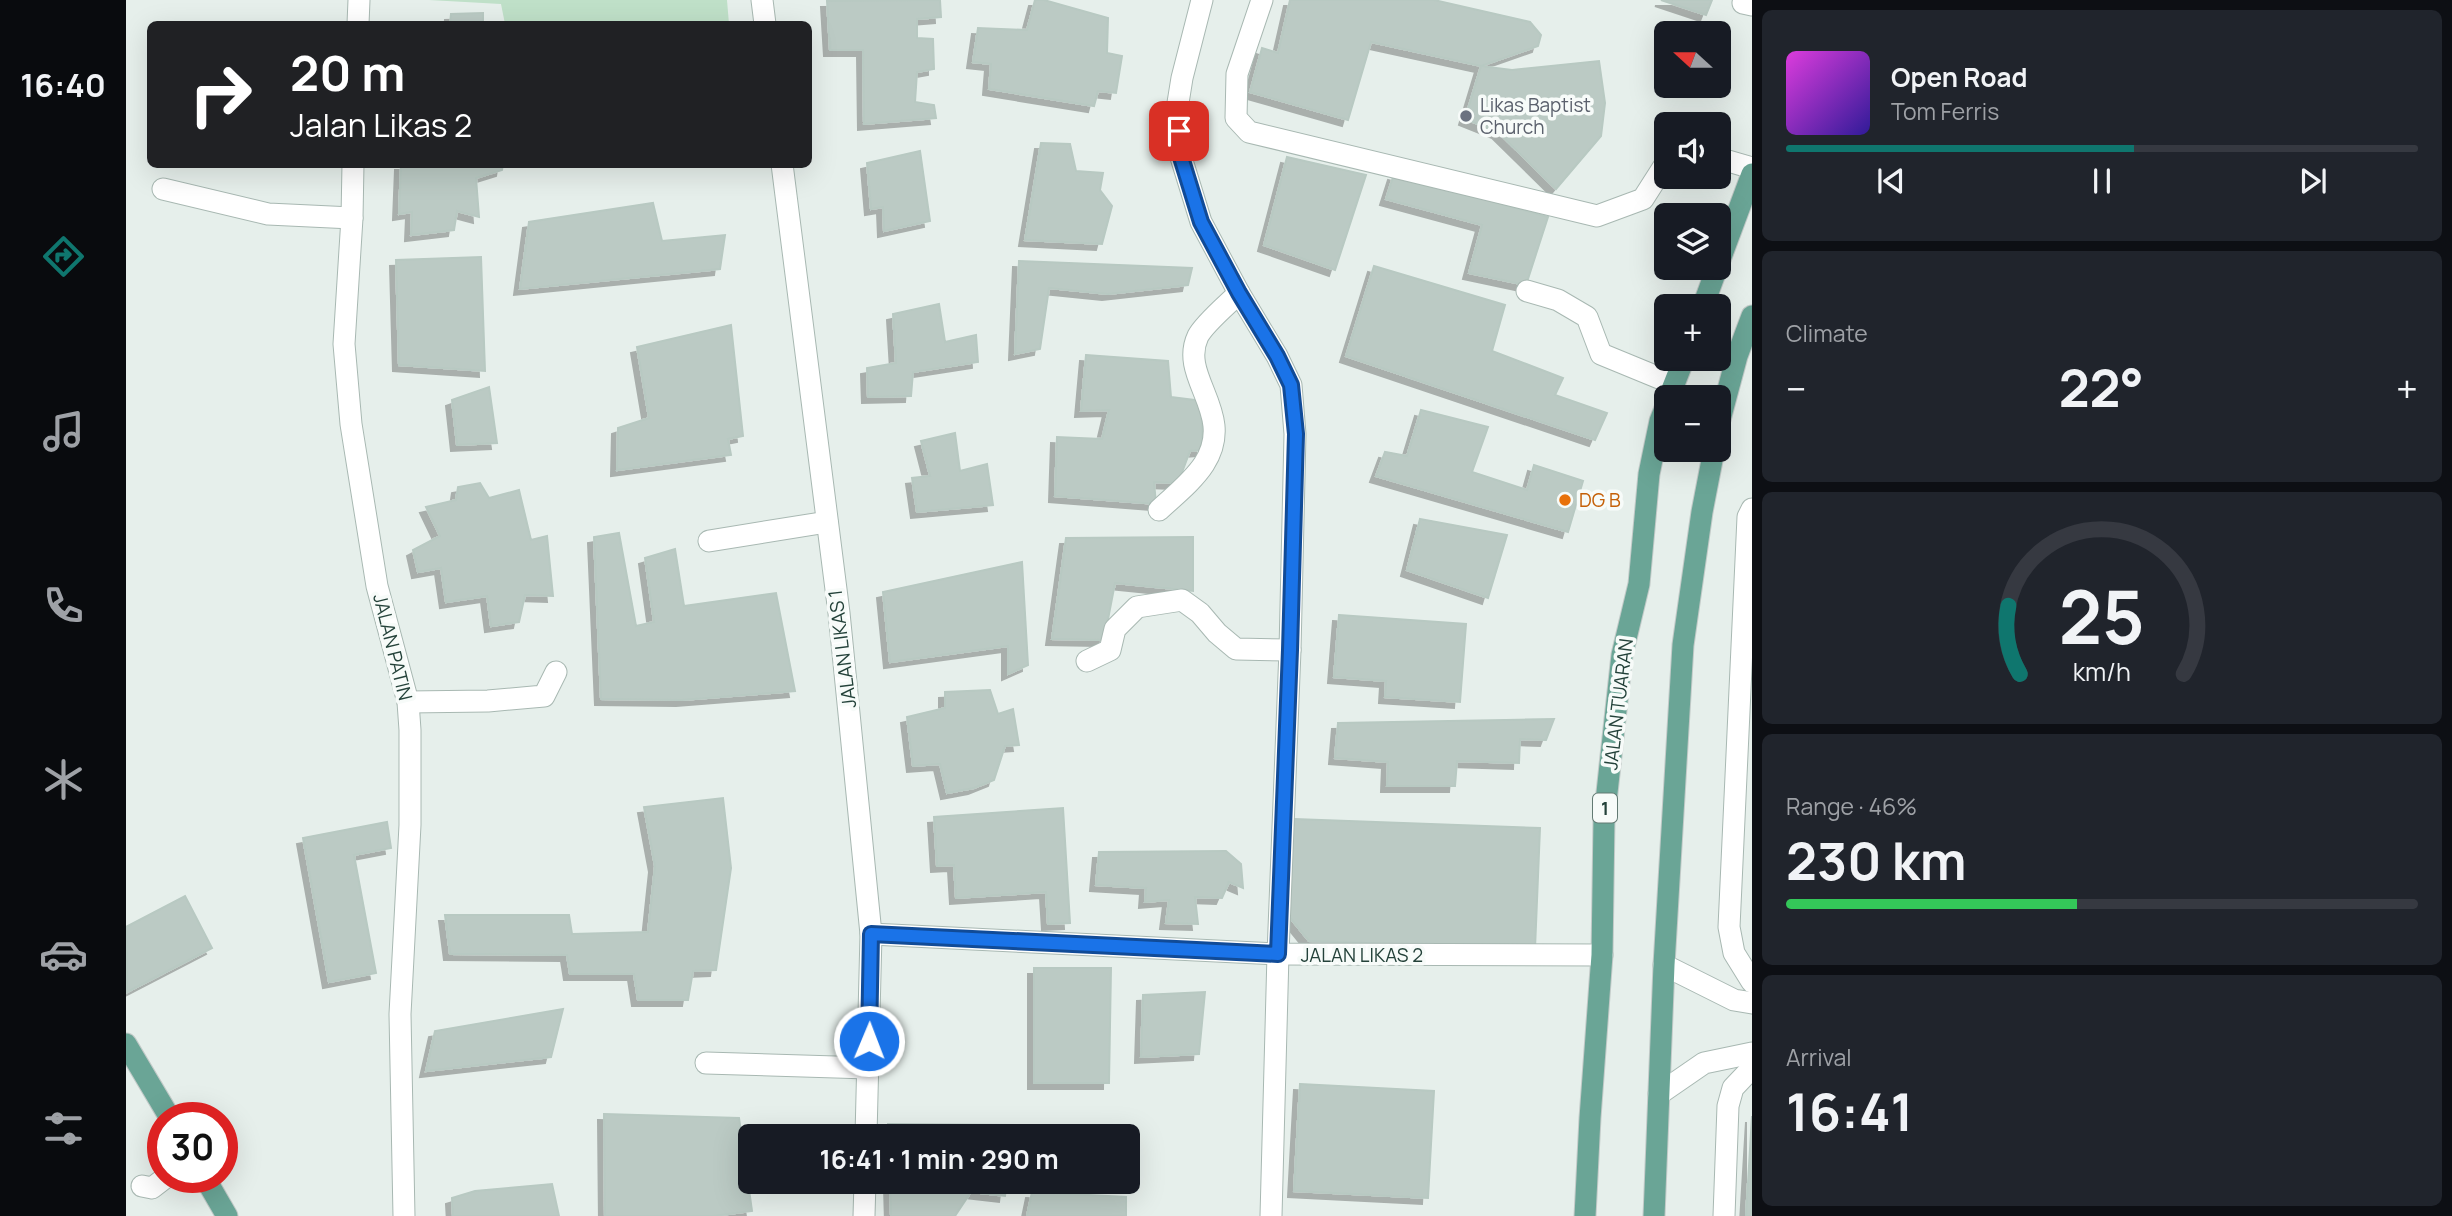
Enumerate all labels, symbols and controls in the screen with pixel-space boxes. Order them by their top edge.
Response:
north arrow [1654,21,1731,98]
map controls [1654,21,1731,462]
text: 20 m [290,39,405,106]
icon: right [175,49,266,140]
text: Open Road [1891,59,2027,95]
text: 16:40 [20,63,106,107]
place label: Likas Baptist Church [1480,92,1591,140]
text: Tom Ferris [1891,95,1999,127]
pin [1149,101,1209,161]
text: Jalan Likas 2 [290,103,472,147]
marker: Likas Baptist Church [1458,108,1474,124]
icon: arrive [1160,112,1198,150]
button: sound [1654,112,1731,189]
icon: previous [1872,162,1910,200]
icon: pause [2083,162,2121,200]
icon: next [2294,162,2332,200]
button: layers [1654,203,1731,280]
icon: directions [39,232,88,281]
button: + [1654,294,1731,371]
text: Climate [1786,317,1868,349]
text: 22° [2059,352,2144,423]
text: − [1786,362,1807,414]
text: + [2396,362,2418,414]
button: − [1654,385,1731,462]
icon: music [39,407,88,456]
place label: DG B [1579,487,1621,513]
marker: DG B [1557,492,1573,508]
text: 25 [2059,566,2145,666]
icon: phone [39,581,88,630]
street label: JALAN LIKAS 1 [822,588,862,710]
street label: JALAN PATIN [367,591,419,703]
street label: JALAN TUARAN [1597,637,1639,771]
text: km/h [2073,654,2131,689]
icon: climate [39,755,88,804]
text: Range · 46% [1786,790,1917,822]
road number: 1 [1593,794,1617,822]
text: 230 km [1786,825,1967,896]
icon: car [39,930,88,979]
street label: JALAN LIKAS 2 [1301,942,1423,968]
position arrow [832,1004,906,1078]
text: Arrival [1786,1041,1852,1073]
text: 16:41 [1786,1076,1913,1147]
speed limit sign: 30 [147,1102,238,1193]
icon: filters [39,1104,88,1153]
text: 16:41 · 1 min · 290 m [819,1141,1059,1177]

